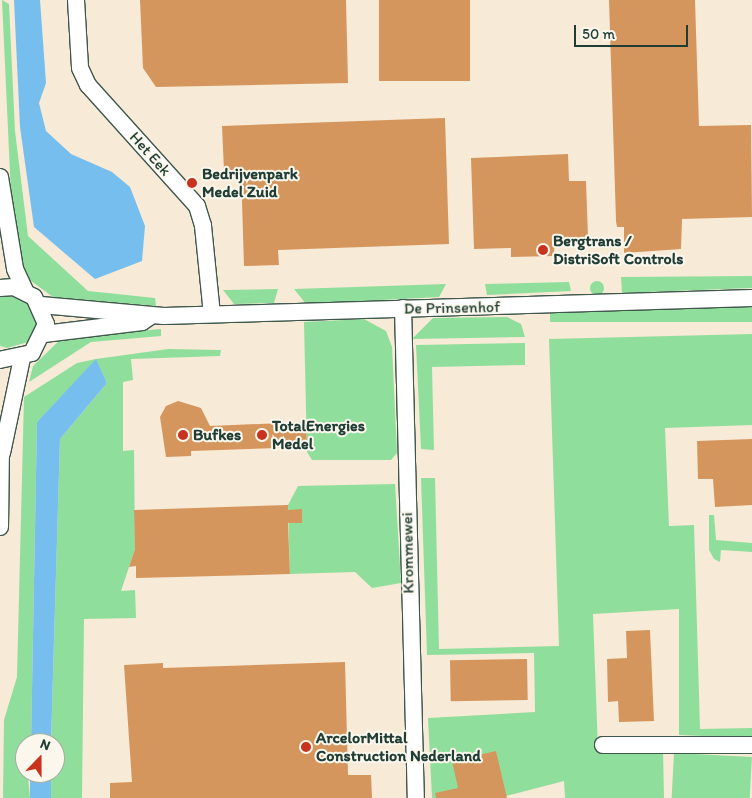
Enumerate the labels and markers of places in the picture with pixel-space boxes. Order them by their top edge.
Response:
place label: Bedrijvenpark Medel Zuid [202,164,298,202]
marker: Bedrijvenpark Medel Zuid [186,177,198,189]
place label: Bergtrans / DistriSoft Controls [553,231,683,269]
marker: Bergtrans / DistriSoft Controls [537,244,549,256]
place label: TotalEnergies Medel [272,416,365,454]
place label: Bufkes [193,425,241,445]
marker: Bufkes [177,429,189,441]
marker: TotalEnergies Medel [256,429,268,441]
place label: ArcelorMittal Construction Nederland [316,728,481,766]
marker: ArcelorMittal Construction Nederland [300,741,312,753]

